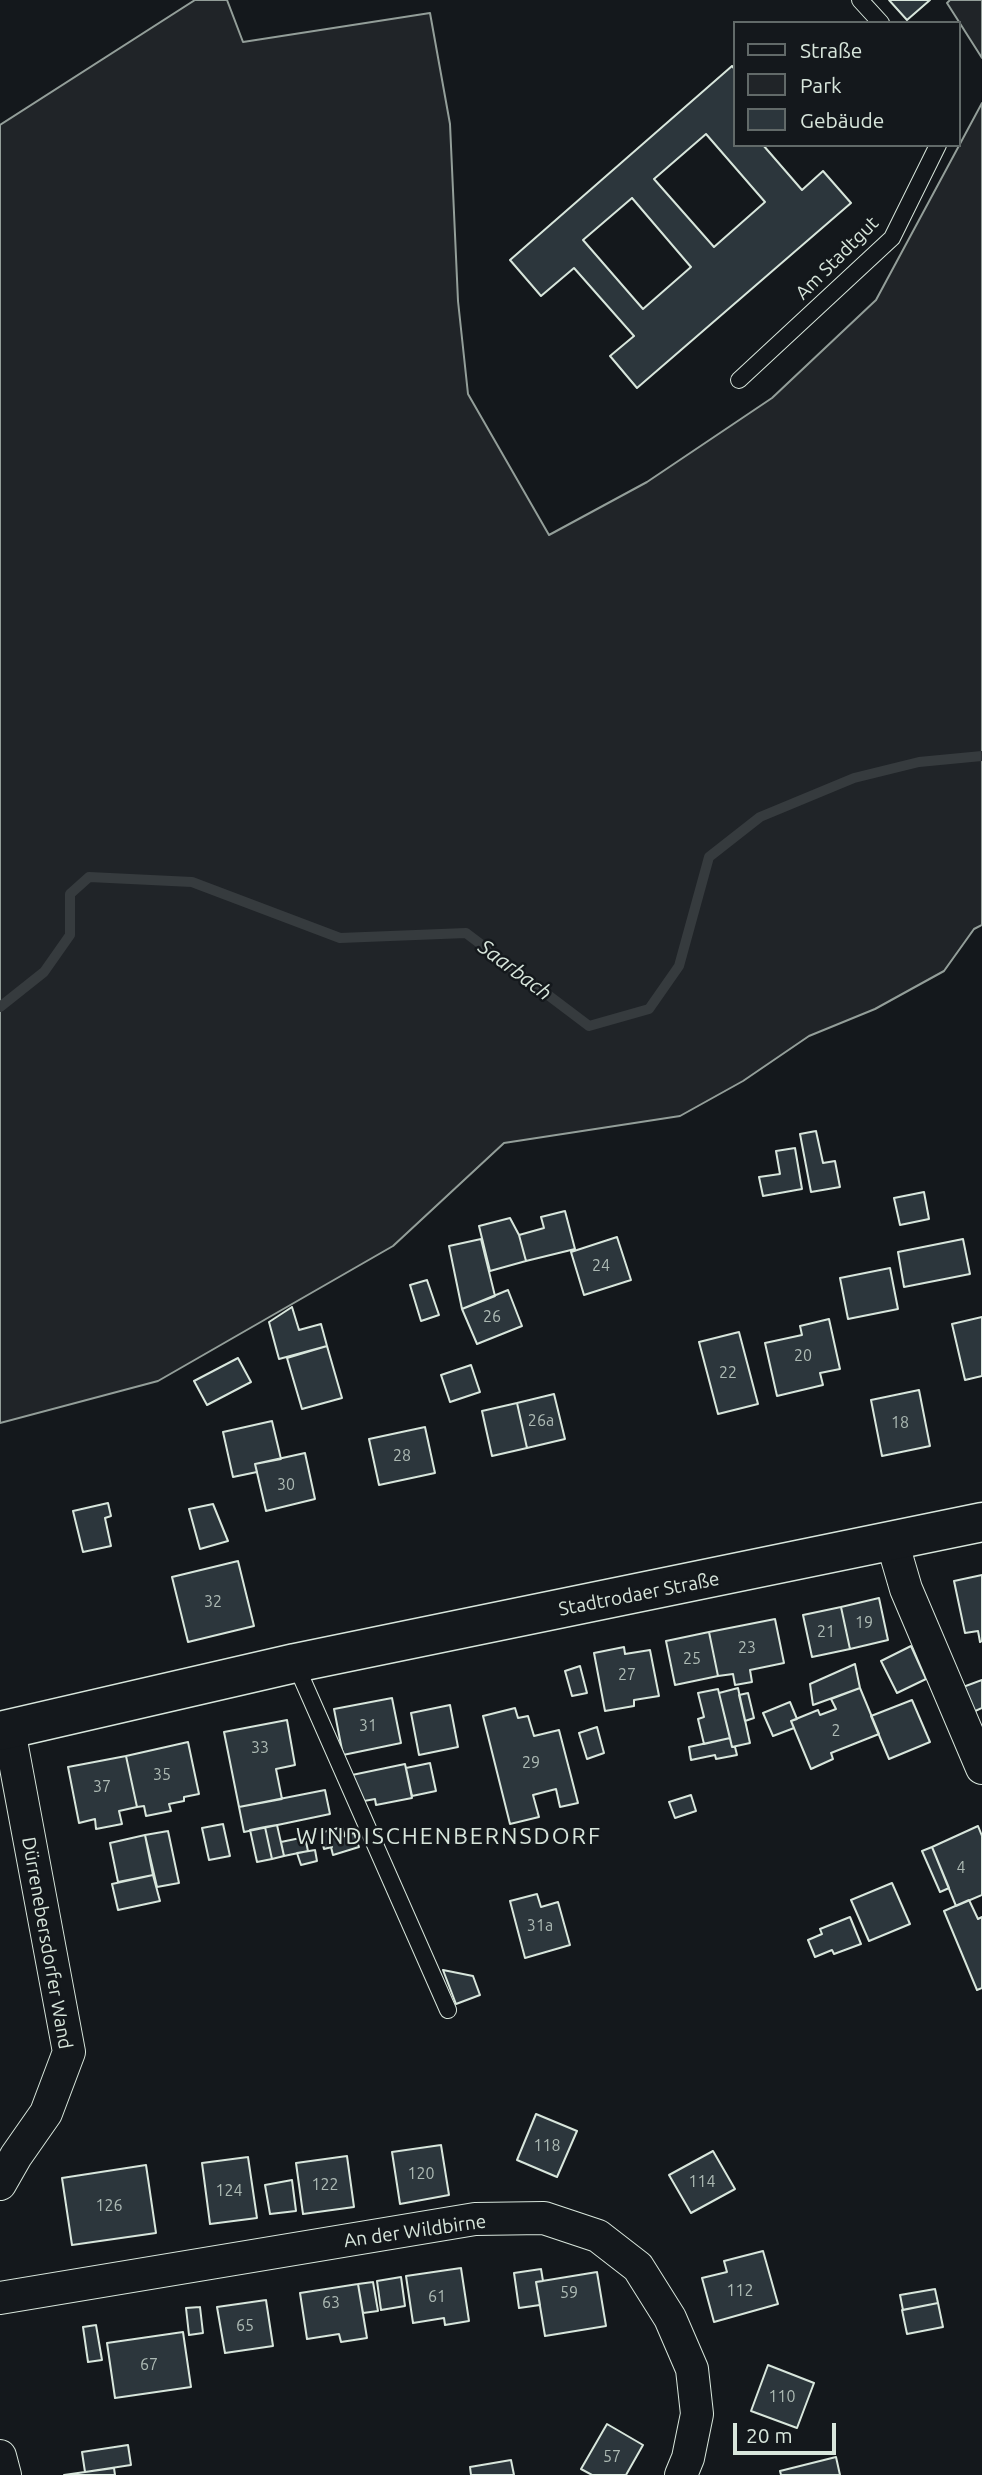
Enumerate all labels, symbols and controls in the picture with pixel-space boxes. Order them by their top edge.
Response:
legend [734,21,961,147]
text: Straße [800,38,862,62]
text: Park [800,73,842,97]
text: Gebäude [800,108,884,132]
street label: Am Stadtgut [791,212,883,304]
water label: Saarbach [473,934,557,1006]
house number: 24 [592,1256,610,1276]
house number: 26 [483,1307,501,1327]
house number: 20 [794,1346,812,1366]
house number: 22 [719,1363,737,1383]
house number: 26a [528,1411,554,1431]
house number: 18 [891,1413,909,1433]
house number: 28 [393,1446,411,1466]
house number: 30 [277,1475,295,1495]
street label: Stadtrodaer Straße [557,1567,721,1621]
house number: 32 [204,1592,222,1612]
house number: 19 [855,1613,873,1633]
house number: 21 [817,1622,835,1642]
house number: 23 [738,1638,756,1658]
house number: 25 [683,1649,701,1669]
house number: 27 [618,1665,636,1685]
house number: 31 [359,1716,377,1736]
house number: 2 [831,1721,841,1741]
house number: 33 [251,1738,269,1758]
house number: 29 [522,1753,540,1773]
house number: 35 [153,1765,171,1785]
house number: 37 [93,1777,111,1797]
district label: WINDISCHENBERNSDORF [298,1822,600,1850]
street label: Dürrenebersdorfer Wand [17,1835,77,2051]
house number: 4 [956,1858,966,1878]
house number: 31a [527,1916,553,1936]
house number: 118 [533,2136,561,2156]
house number: 120 [407,2164,435,2184]
house number: 114 [688,2172,716,2192]
house number: 122 [311,2175,339,2195]
house number: 124 [215,2181,243,2201]
house number: 126 [95,2196,123,2216]
street label: An der Wildbirne [342,2210,488,2252]
house number: 112 [726,2281,754,2301]
house number: 59 [560,2283,578,2303]
house number: 61 [428,2287,446,2307]
house number: 63 [322,2293,340,2313]
house number: 65 [236,2316,254,2336]
house number: 67 [140,2355,158,2375]
house number: 110 [768,2387,796,2407]
scale bar [737,2408,840,2452]
text: 20 m [746,2423,793,2447]
house number: 57 [603,2447,621,2467]

